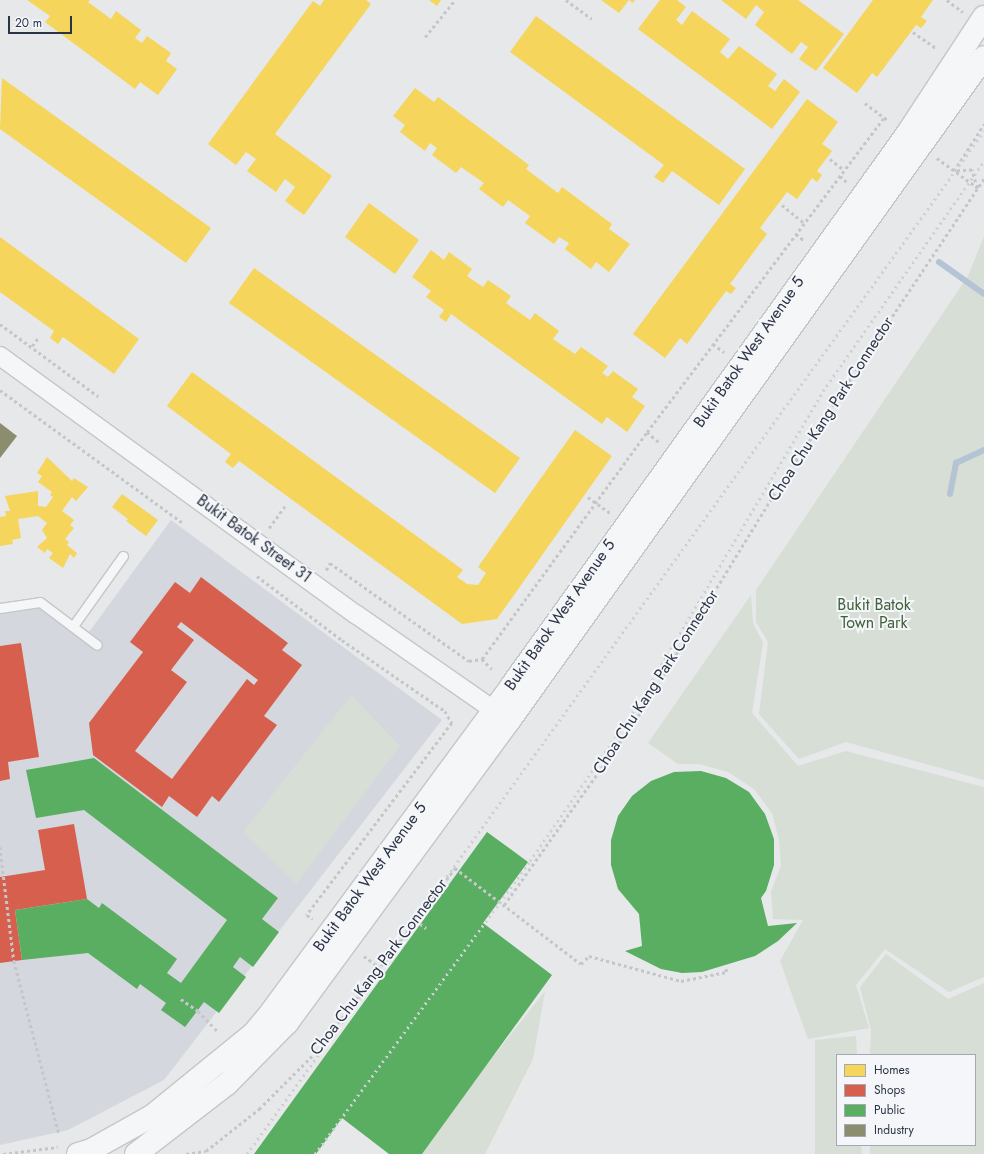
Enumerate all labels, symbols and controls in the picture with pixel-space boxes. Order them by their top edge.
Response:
scale bar [10,8,74,34]
text: 20 m [15,14,42,32]
street label: Bukit Batok West Avenue 5 [690,273,808,431]
street label: Choa Chu Kang Park Connector [764,313,898,505]
street label: Bukit Batok Street 31 [193,491,315,587]
street label: Bukit Batok West Avenue 5 [501,536,619,694]
street label: Choa Chu Kang Park Connector [589,586,723,778]
park label: Bukit Batok Town Park [837,595,911,633]
street label: Bukit Batok West Avenue 5 [309,799,431,955]
street label: Choa Chu Kang Park Connector [306,875,452,1059]
legend [836,1054,976,1146]
text: Homes [874,1061,910,1079]
text: Shops [874,1081,905,1099]
text: Public [874,1101,905,1119]
text: Industry [874,1121,914,1139]

